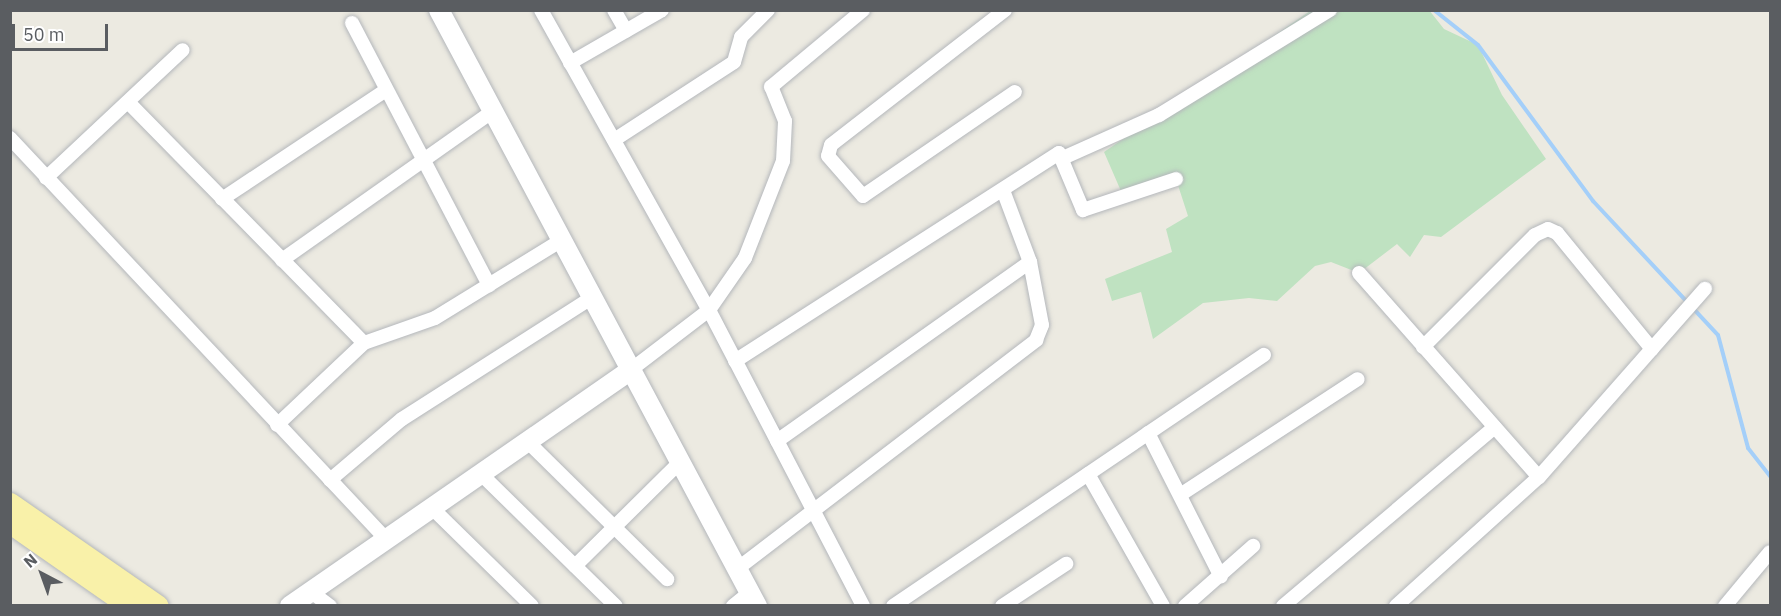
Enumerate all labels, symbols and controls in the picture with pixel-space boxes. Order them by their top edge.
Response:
scale bar [15,12,111,50]
text: 50 m [23,23,65,46]
north arrow [12,544,72,604]
text: N [19,549,41,572]

